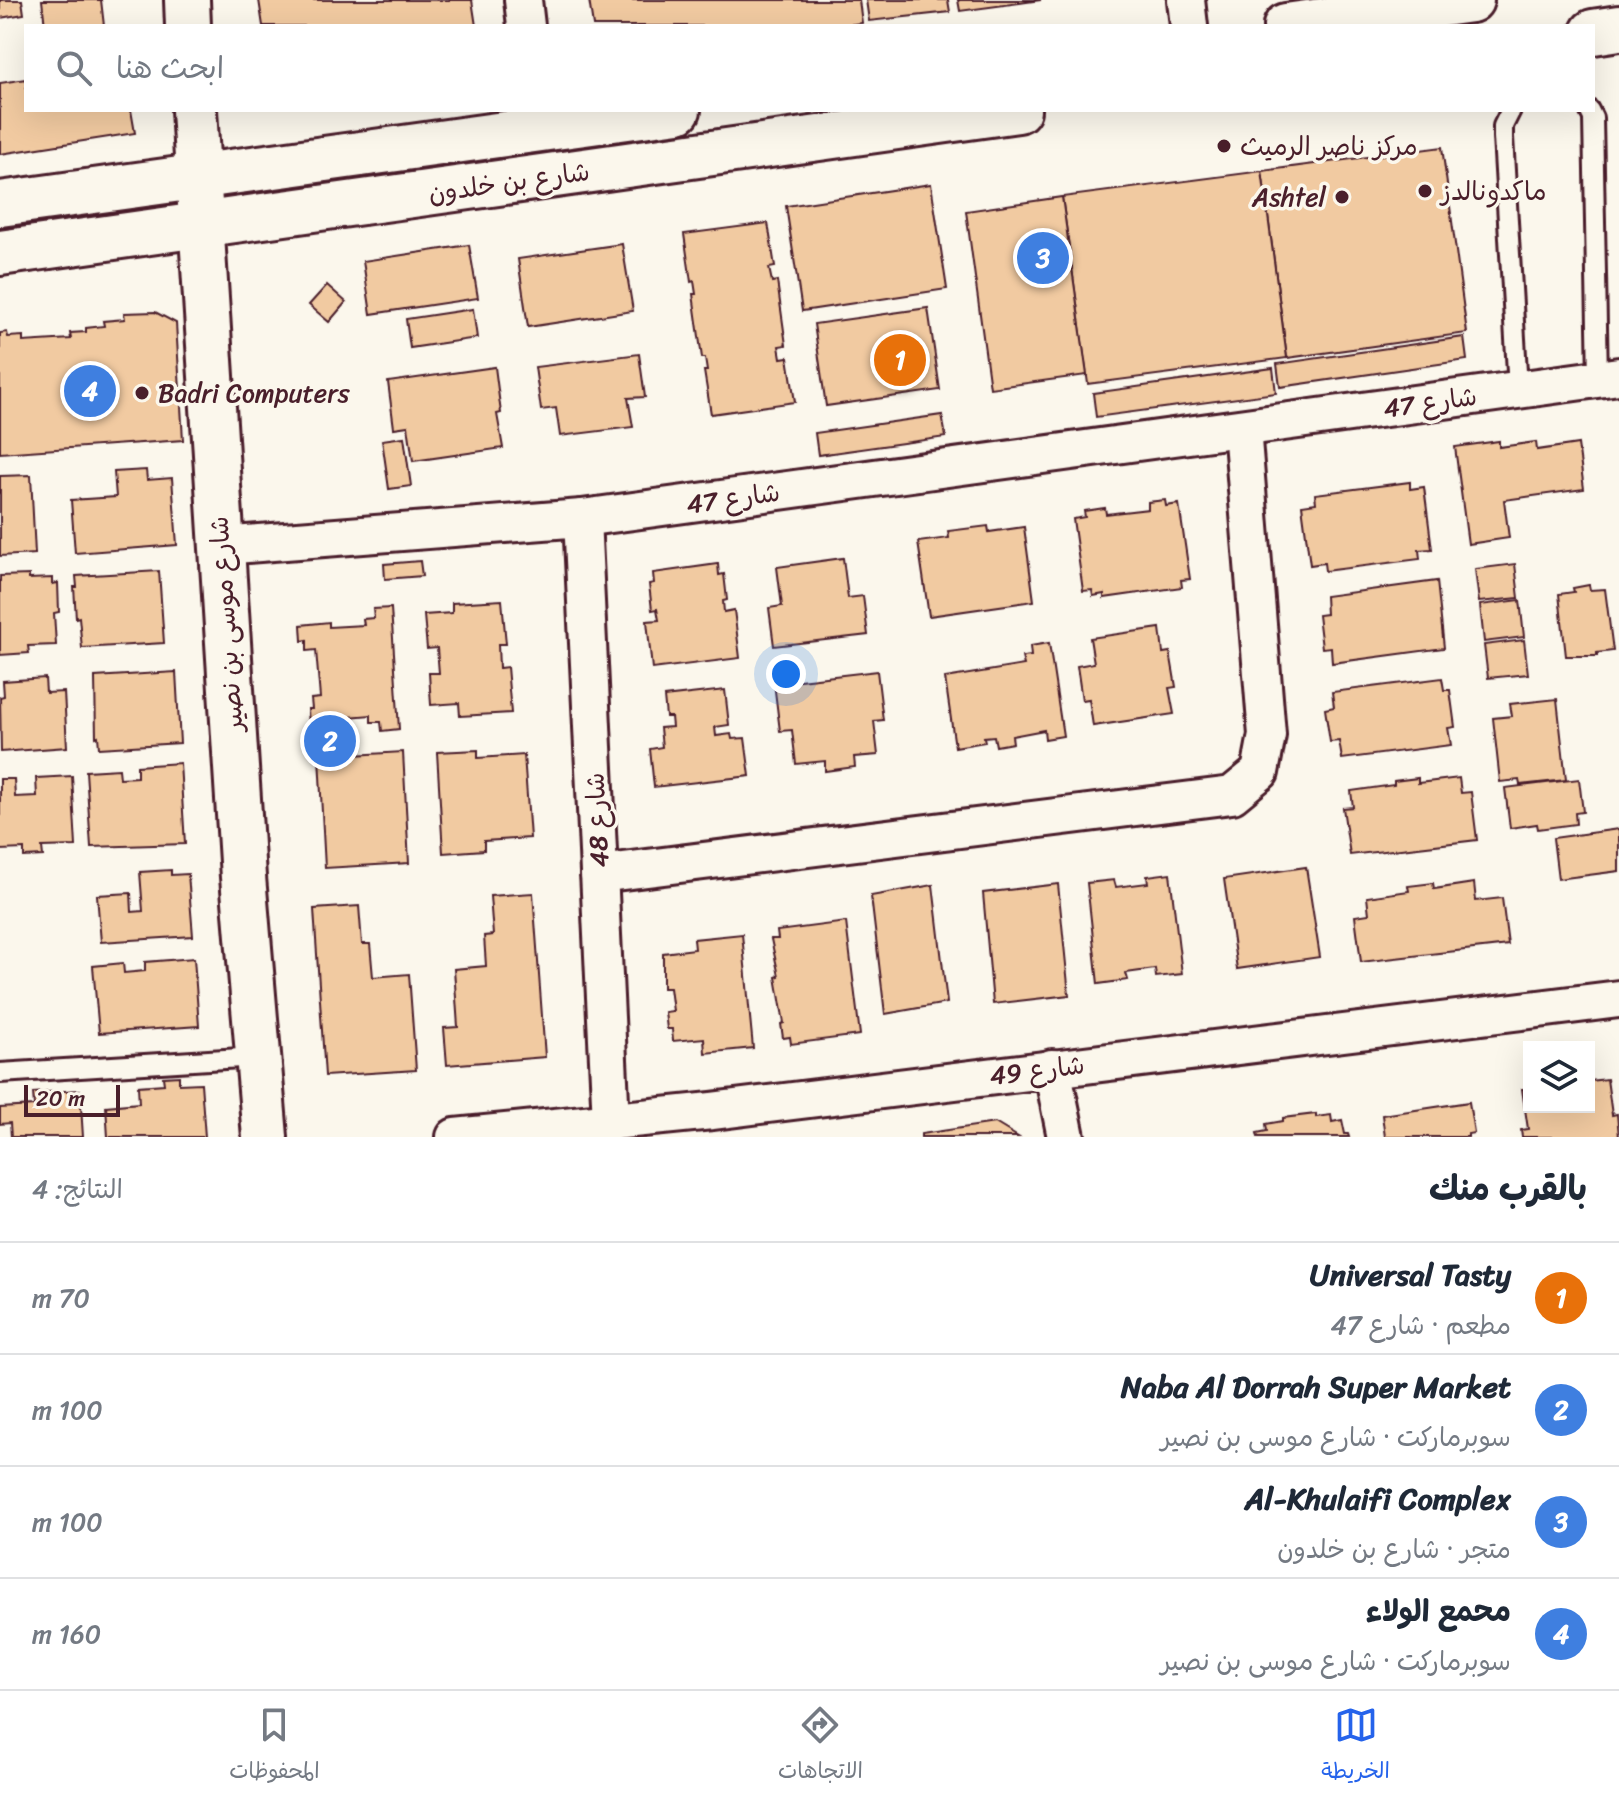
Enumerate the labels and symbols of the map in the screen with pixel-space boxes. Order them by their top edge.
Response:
place label: مركز ناصر الرميث [1240,123,1418,169]
marker: مركز ناصر الرميث [1215,137,1233,155]
street label: شارع بن خلدون [425,148,593,216]
place label: ماكدونالدز [1439,168,1546,214]
place label: Ashtel [1251,174,1327,220]
marker: ماكدونالدز [1416,182,1434,200]
marker: Ashtel [1333,188,1351,206]
pin: 3 [1017,228,1069,288]
pin: 1 [874,330,926,390]
pin: 4 [64,361,116,421]
place label: Badri Computers [158,370,351,416]
street label: شارع 47 [1380,373,1480,431]
marker: Badri Computers [133,384,151,402]
street label: شارع 47 [683,469,783,527]
street label: شارع موسى بن نصير [196,515,257,735]
your location [766,654,806,694]
pin: 2 [304,711,356,771]
street label: شارع 48 [572,771,622,869]
street label: شارع 49 [987,1041,1087,1099]
scale bar [24,1081,120,1117]

